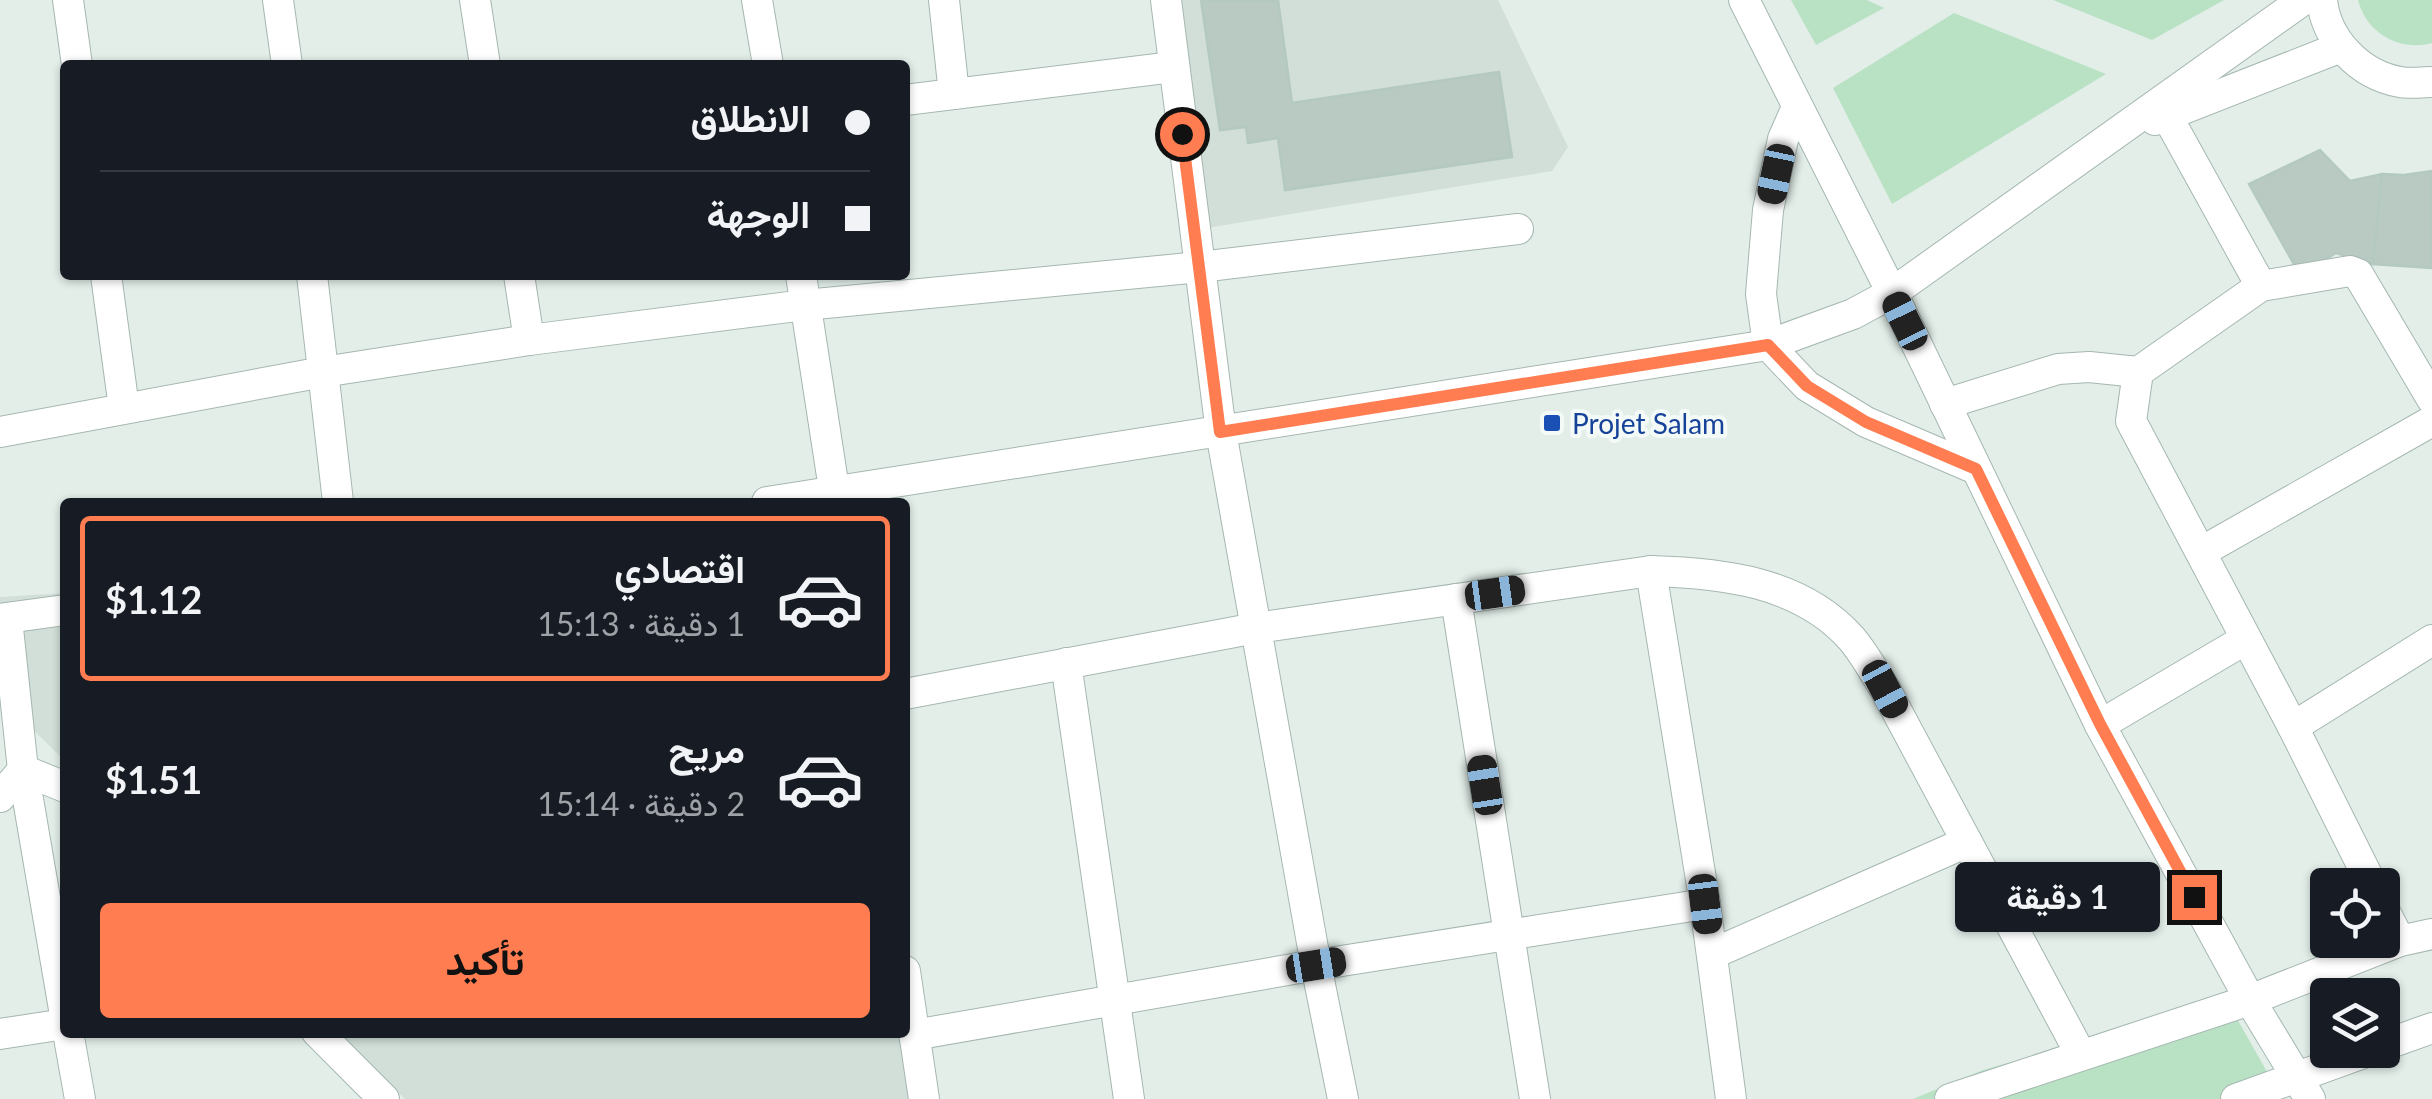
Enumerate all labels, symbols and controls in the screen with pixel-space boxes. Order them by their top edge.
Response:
text: الانطلاق [691,94,810,140]
route start [1160,112,1205,157]
car [1755,142,1797,206]
text: الوجهة [707,190,810,236]
car [1878,287,1932,355]
place label: Projet Salam [1572,406,1725,440]
marker: Projet Salam [1541,412,1563,434]
text: اقتصادي [614,545,745,591]
icon: car [775,554,865,644]
car [1463,574,1527,612]
text: $1.12 [105,576,202,622]
text: 1 دقيقة · 15:13 [537,604,745,643]
car [1858,655,1912,723]
text: مريح [669,725,745,771]
icon: car [775,734,865,824]
car [1465,753,1505,817]
text: $1.51 [105,756,202,802]
text: 2 دقيقة · 15:14 [537,784,745,823]
callout: 1 دقيقة [1954,862,2159,932]
map controls [2310,868,2400,1068]
button: locate [2310,868,2400,958]
car [1686,872,1724,936]
route end [2172,875,2217,920]
text: 1 دقيقة [2007,877,2108,916]
button: تأكيد [100,903,870,1018]
car [1284,945,1348,985]
button: layers [2310,978,2400,1068]

